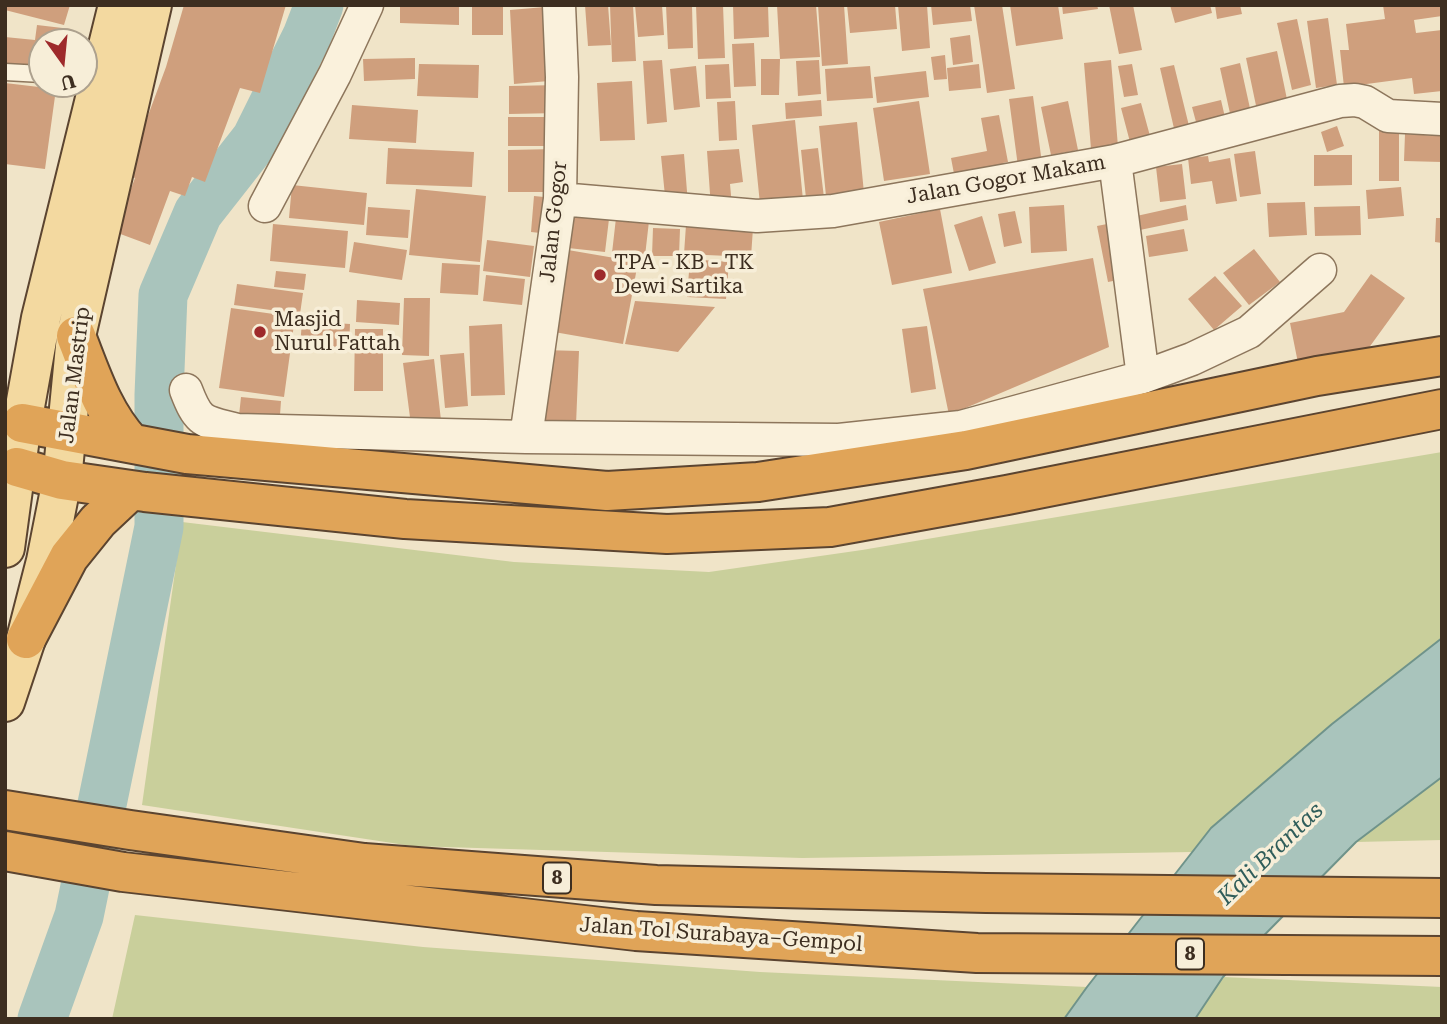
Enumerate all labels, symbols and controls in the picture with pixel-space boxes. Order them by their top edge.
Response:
north arrow [28,28,98,98]
text: U [58,69,78,95]
street label: Jalan Gogor Makam [905,150,1107,210]
street label: Jalan Gogor [535,160,573,284]
place label: TPA - KB - TK Dewi Sartika [614,250,754,300]
marker: TPA - KB - TK Dewi Sartika [592,267,608,283]
street label: Jalan Mastrip [54,305,96,445]
place label: Masjid Nurul Fattah [274,307,401,357]
marker: Masjid Nurul Fattah [252,324,268,340]
water label: Kali Brantas [1213,797,1329,911]
road number: 8 [543,862,571,894]
street label: Jalan Tol Surabaya–Gempol [579,913,863,957]
road number: 8 [1176,938,1204,970]

